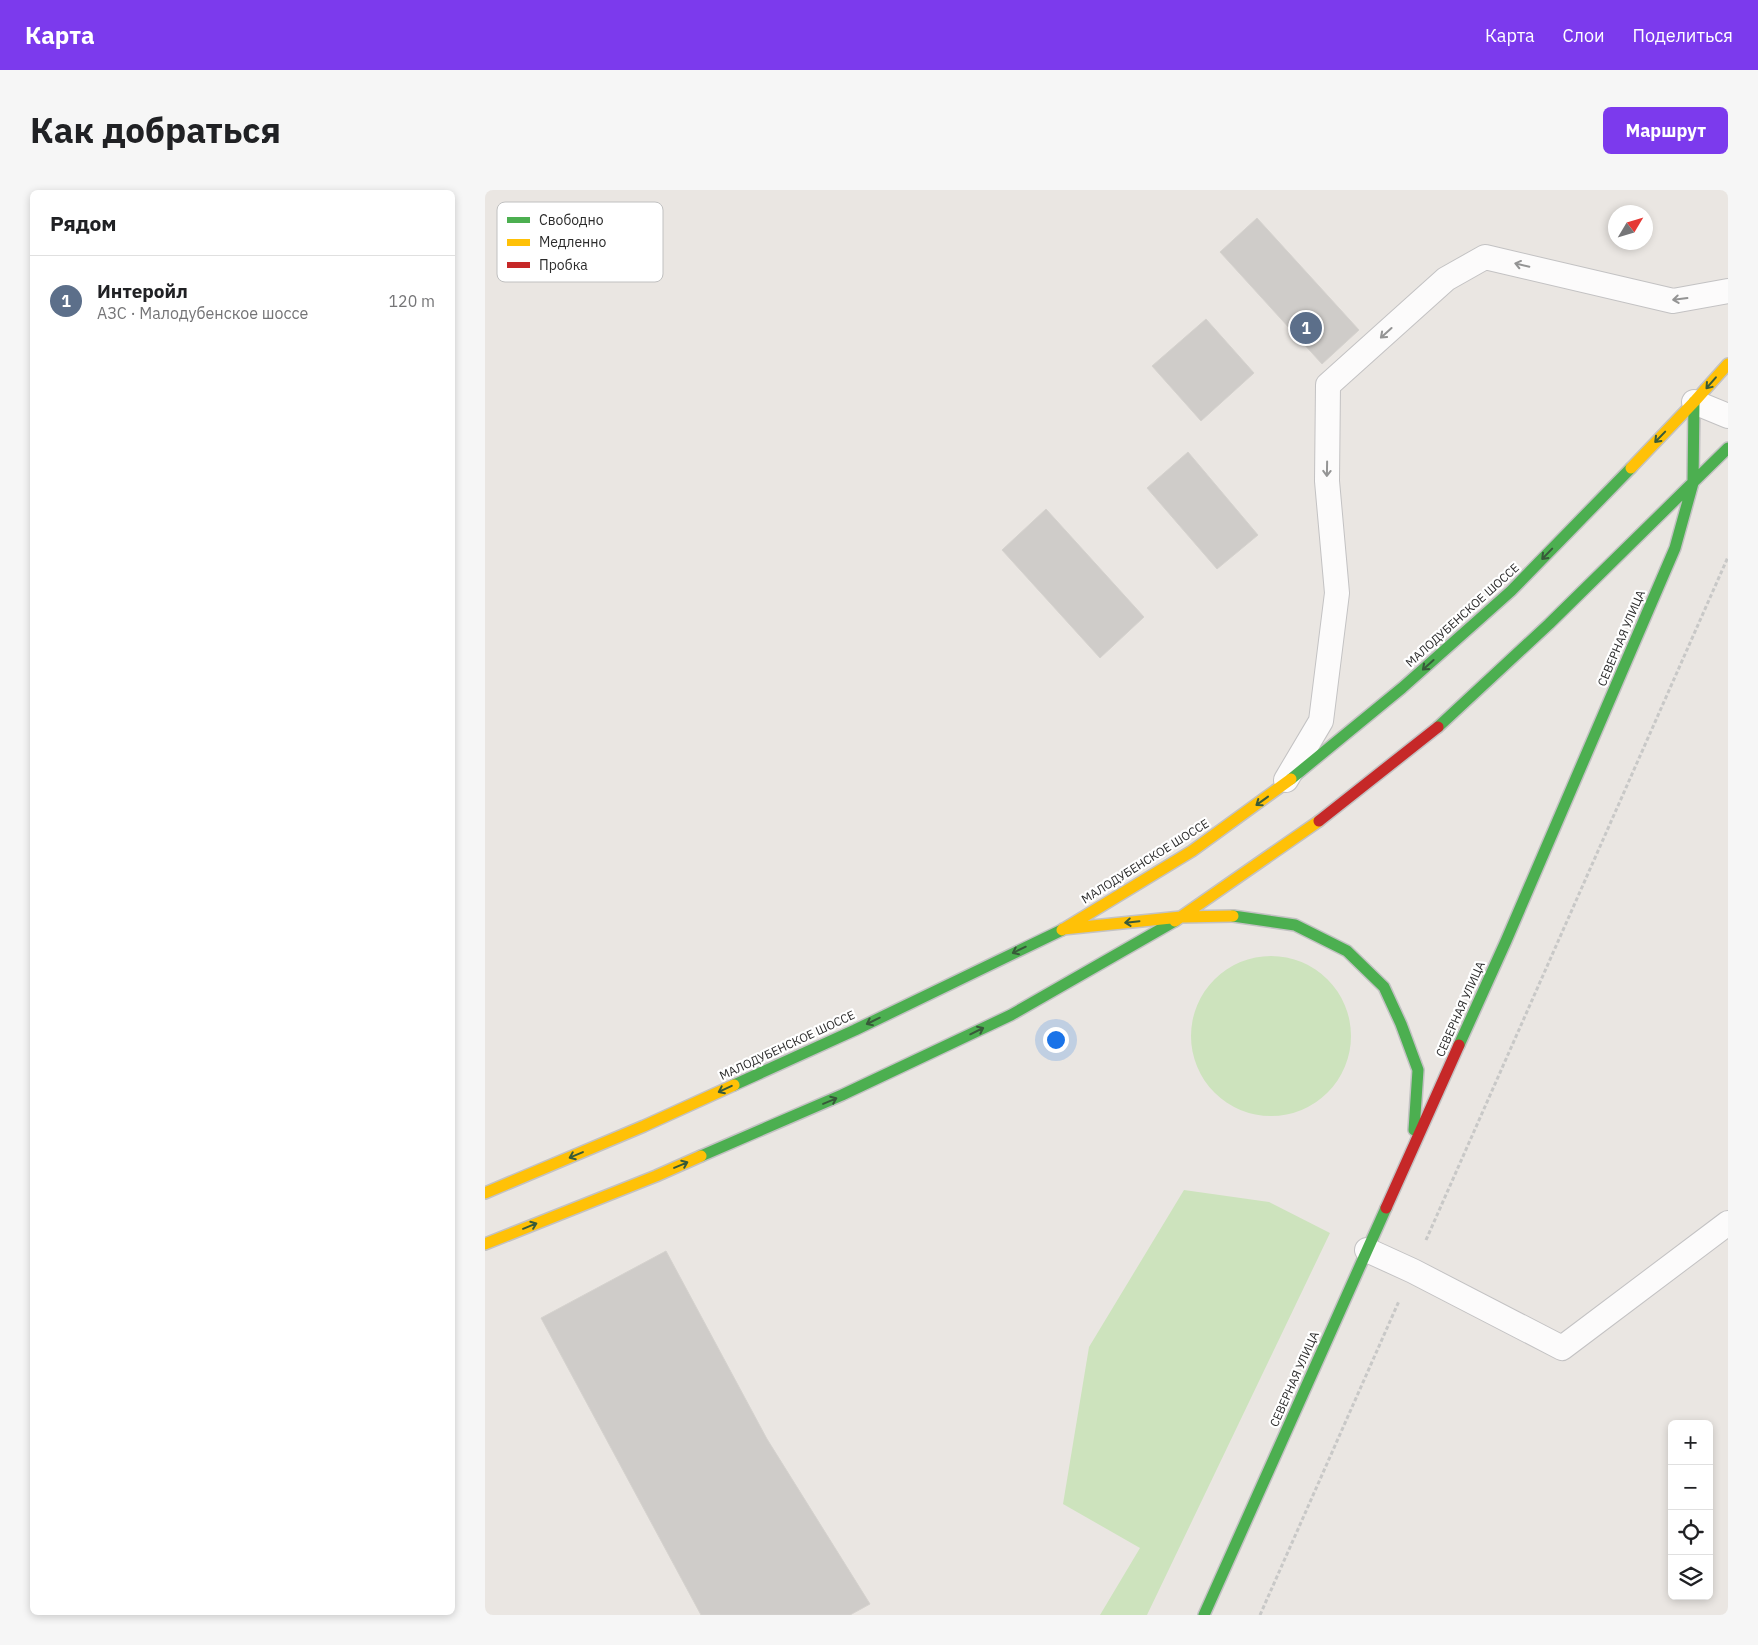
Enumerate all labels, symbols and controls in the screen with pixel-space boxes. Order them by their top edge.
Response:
text: Карта [25,19,95,51]
text: Карта [1485,24,1535,47]
text: Слои [1563,24,1605,47]
text: Поделиться [1633,24,1733,47]
text: Как добраться [30,107,281,153]
button: Маршрут [1603,107,1728,154]
legend [497,202,663,282]
north arrow [1608,205,1653,250]
text: Рядом [50,209,117,237]
text: Свободно [539,211,604,229]
text: Медленно [539,233,607,251]
text: Пробка [539,256,588,274]
one-way arrow [1514,260,1530,270]
text: Интеройл [97,279,188,303]
text: 1 [61,291,71,311]
text: 120 m [388,291,435,311]
one-way arrow [1672,294,1688,304]
text: АЗС · Малодубенское шоссе [97,303,308,323]
pin: 1 [1290,309,1322,347]
one-way arrow [1380,327,1393,338]
one-way arrow [1705,376,1717,389]
one-way arrow [1654,431,1666,443]
one-way arrow [1322,460,1332,477]
one-way arrow [1541,548,1553,560]
street label: МАЛОДУБЕНСКОЕ ШОССЕ [1402,560,1522,670]
street label: СЕВЕРНАЯ УЛИЦА [1594,587,1648,688]
one-way arrow [1422,659,1435,670]
one-way arrow [1255,796,1269,806]
street label: МАЛОДУБЕНСКОЕ ШОССЕ [1078,816,1212,906]
one-way arrow [1125,917,1141,927]
one-way arrow [1012,946,1027,955]
street label: СЕВЕРНАЯ УЛИЦА [1432,959,1488,1059]
street label: МАЛОДУБЕНСКОЕ ШОССЕ [717,1007,857,1083]
one-way arrow [866,1017,881,1026]
one-way arrow [969,1026,984,1035]
your location [1043,1027,1069,1053]
one-way arrow [718,1085,733,1095]
one-way arrow [822,1095,837,1105]
one-way arrow [569,1150,584,1160]
one-way arrow [673,1160,688,1170]
one-way arrow [522,1221,537,1231]
street label: СЕВЕРНАЯ УЛИЦА [1266,1329,1322,1429]
map controls [1668,1420,1713,1600]
button: + [1668,1420,1713,1465]
button: − [1668,1465,1713,1510]
button: locate [1668,1510,1713,1555]
button: layers [1668,1555,1713,1600]

